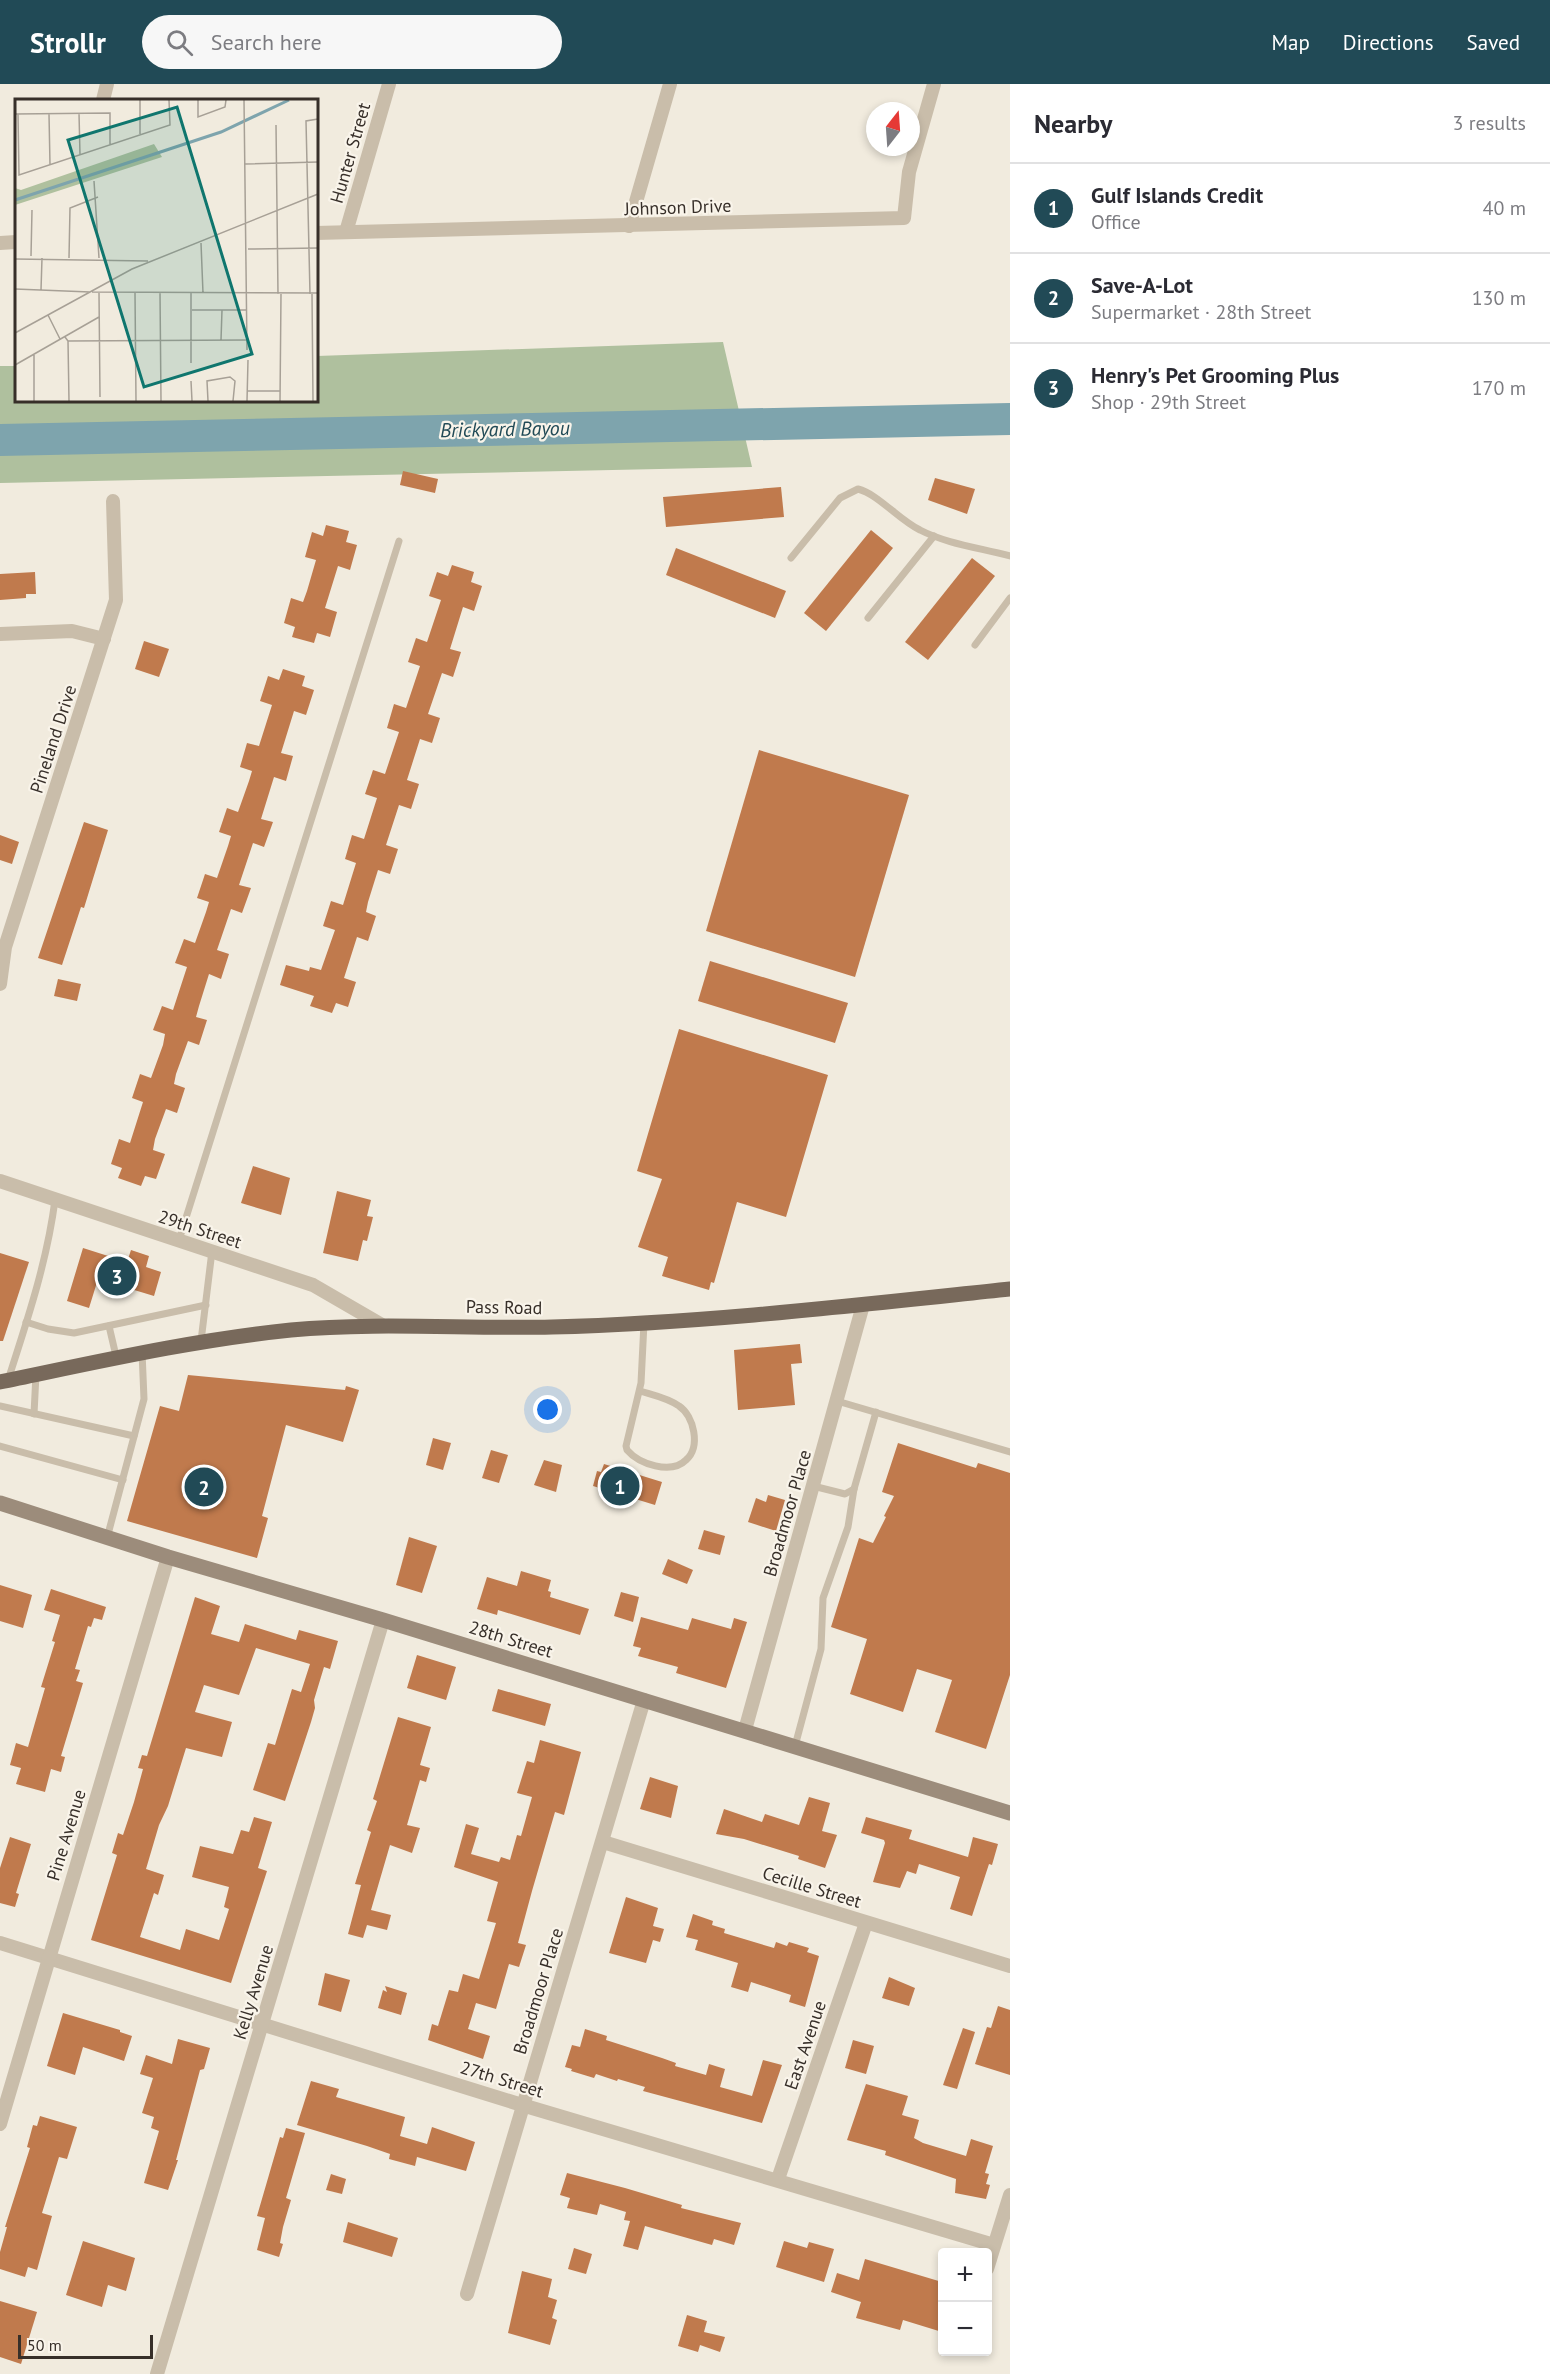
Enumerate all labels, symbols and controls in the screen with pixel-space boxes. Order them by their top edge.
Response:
search box [142,15,562,69]
text: Strollr [30,24,106,61]
icon: search [163,26,196,59]
text: Search here [211,28,322,56]
text: Map [1271,29,1310,56]
text: Directions [1343,29,1434,56]
text: Saved [1467,29,1520,56]
inset map [15,99,318,402]
street label: Hunter Street [325,100,375,206]
north arrow [866,102,920,156]
text: Nearby [1034,107,1112,140]
text: 3 results [1453,110,1526,136]
text: Gulf Islands Credit [1091,181,1263,209]
street label: Johnson Drive [623,194,732,220]
text: 1 [1048,195,1059,221]
text: 40 m [1483,195,1526,221]
text: Office [1091,209,1141,235]
text: Save-A-Lot [1091,271,1193,299]
text: 2 [1048,285,1059,311]
text: 130 m [1472,285,1526,311]
text: Supermarket · 28th Street [1091,299,1311,325]
text: Henry's Pet Grooming Plus [1091,361,1339,389]
text: 3 [1048,375,1059,401]
text: 170 m [1472,375,1526,401]
text: Shop · 29th Street [1091,389,1246,415]
water label: Brickyard Bayou [440,415,570,443]
street label: Pineland Drive [25,682,81,796]
street label: 29th Street [155,1205,245,1253]
pin: 3 [98,1254,136,1298]
street label: Pass Road [466,1295,542,1319]
your location [533,1395,562,1424]
street label: Broadmoor Place [758,1447,816,1579]
pin: 2 [184,1464,224,1510]
pin: 1 [600,1464,640,1508]
street label: 28th Street [466,1615,556,1663]
street label: Pine Avenue [41,1787,91,1883]
street label: Cecille Street [760,1861,864,1913]
street label: Broadmoor Place [508,1925,568,2057]
street label: Kelly Avenue [228,1942,278,2042]
street label: East Avenue [779,1997,831,2093]
street label: 27th Street [458,2055,546,2103]
map controls [938,2248,992,2356]
button: + [938,2248,992,2302]
button: − [938,2302,992,2356]
scale bar [18,2332,153,2360]
text: 50 m [27,2335,62,2355]

